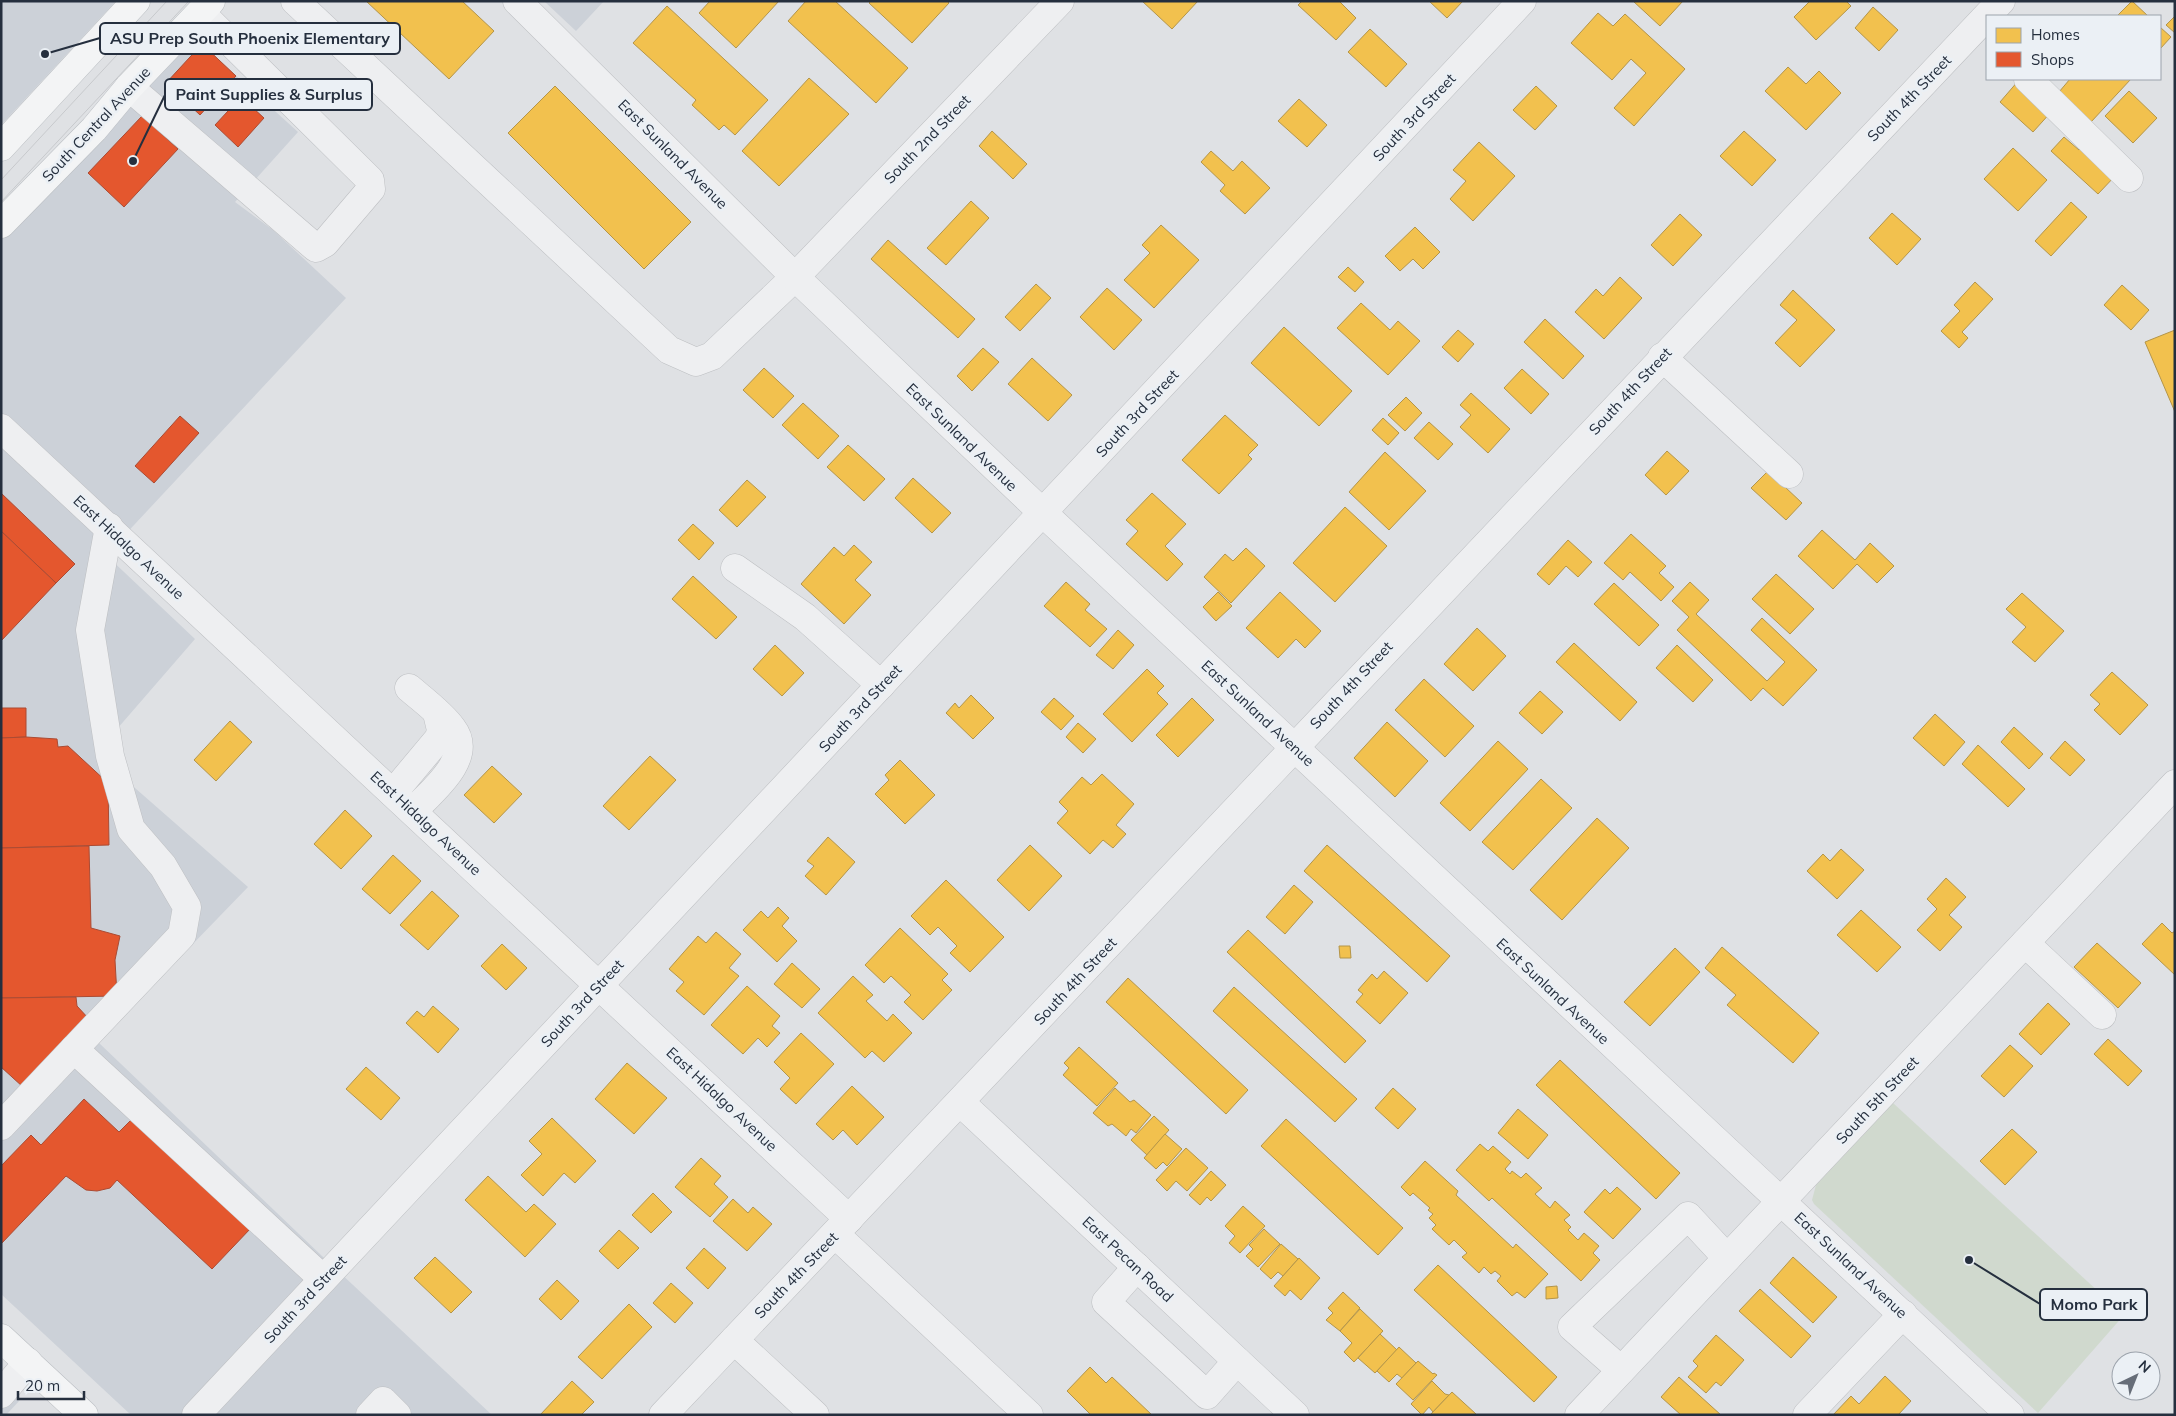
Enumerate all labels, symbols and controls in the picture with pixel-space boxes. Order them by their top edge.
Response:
legend [1986,15,2161,80]
callout: ASU Prep South Phoenix Elementary [100,23,400,54]
text: Homes [2031,25,2080,44]
text: ASU Prep South Phoenix Elementary [110,28,390,48]
text: Shops [2031,50,2074,69]
street label: South 4th Street [1863,51,1955,145]
street label: South Central Avenue [38,62,154,186]
street label: South 3rd Street [1368,69,1460,165]
callout: Paint Supplies & Surplus [165,79,372,110]
text: Paint Supplies & Surplus [176,84,362,104]
street label: South 2nd Street [880,90,974,188]
street label: East Sunland Avenue [614,95,732,213]
street label: South 4th Street [1585,343,1675,439]
street label: South 3rd Street [1091,365,1183,461]
street label: East Sunland Avenue [902,379,1022,495]
street label: East Hidalgo Avenue [70,491,188,603]
street label: South 4th Street [1306,637,1396,733]
street label: East Sunland Avenue [1198,656,1318,770]
street label: South 3rd Street [814,660,906,756]
street label: East Hidalgo Avenue [367,767,485,879]
street label: South 4th Street [1030,933,1120,1029]
street label: East Sunland Avenue [1493,934,1613,1048]
street label: South 3rd Street [536,955,628,1051]
street label: East Hidalgo Avenue [663,1043,781,1155]
street label: South 5th Street [1832,1052,1922,1148]
street label: East Sunland Avenue [1791,1208,1911,1322]
street label: East Pecan Road [1078,1212,1178,1306]
street label: South 4th Street [750,1228,842,1322]
street label: South 3rd Street [259,1251,351,1347]
callout: Momo Park [2040,1289,2147,1320]
text: Momo Park [2051,1294,2139,1314]
north arrow [2111,1351,2161,1401]
text: N [2135,1356,2155,1377]
scale bar [18,1368,84,1400]
text: 20 m [25,1376,60,1395]

